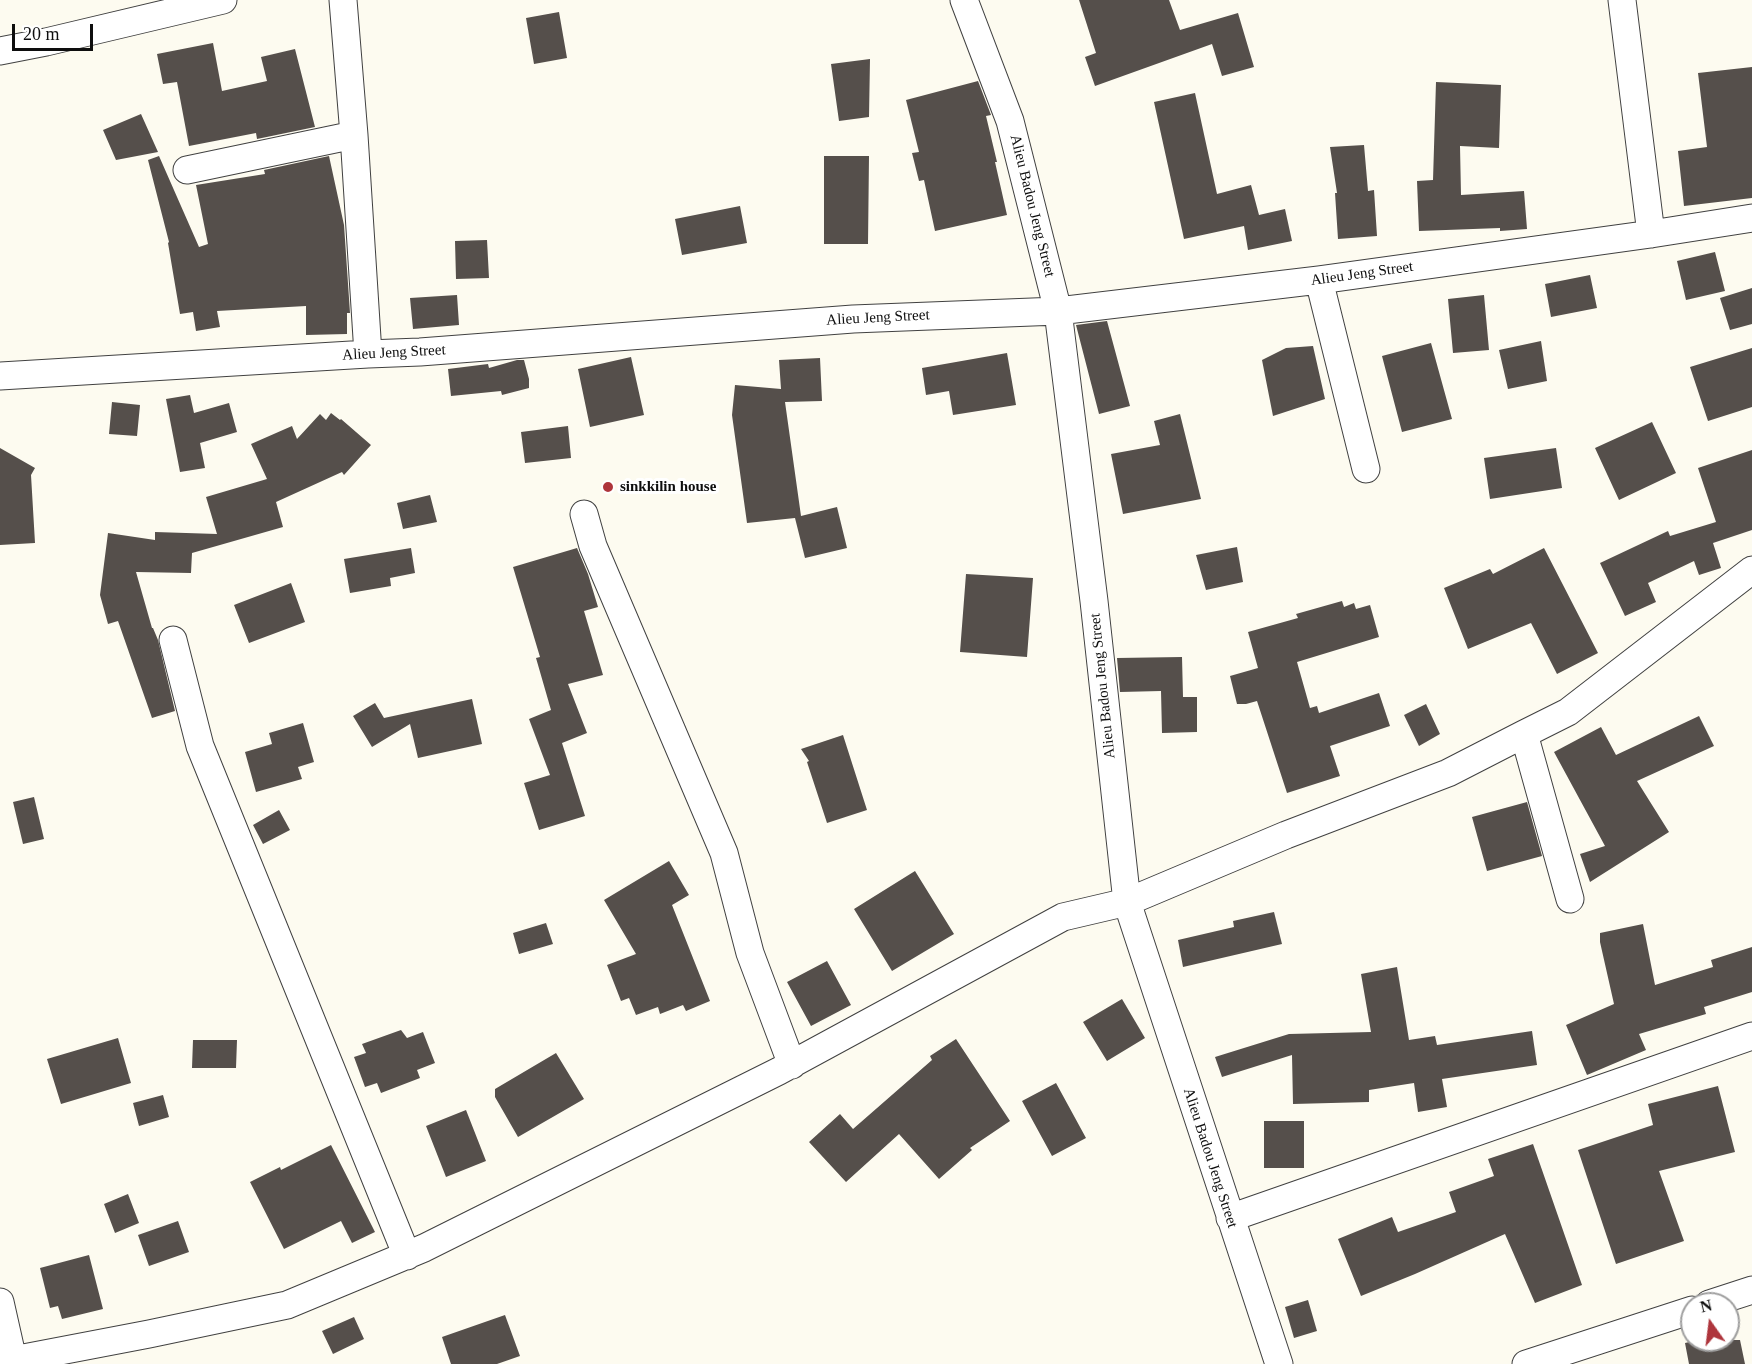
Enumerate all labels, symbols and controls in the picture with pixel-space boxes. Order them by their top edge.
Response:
scale bar [15,12,96,50]
text: 20 m [23,24,60,44]
street label: Alieu Badou Jeng Street [1006,133,1058,279]
street label: Alieu Jeng Street [1310,258,1414,290]
street label: Alieu Jeng Street [826,306,930,330]
street label: Alieu Jeng Street [342,341,446,365]
place label: sinkkilin house [620,478,716,496]
marker: sinkkilin house [601,480,615,494]
street label: Alieu Badou Jeng Street [1086,612,1120,760]
street label: Alieu Badou Jeng Street [1179,1086,1241,1230]
north arrow [1680,1292,1740,1352]
text: N [1698,1296,1714,1316]

